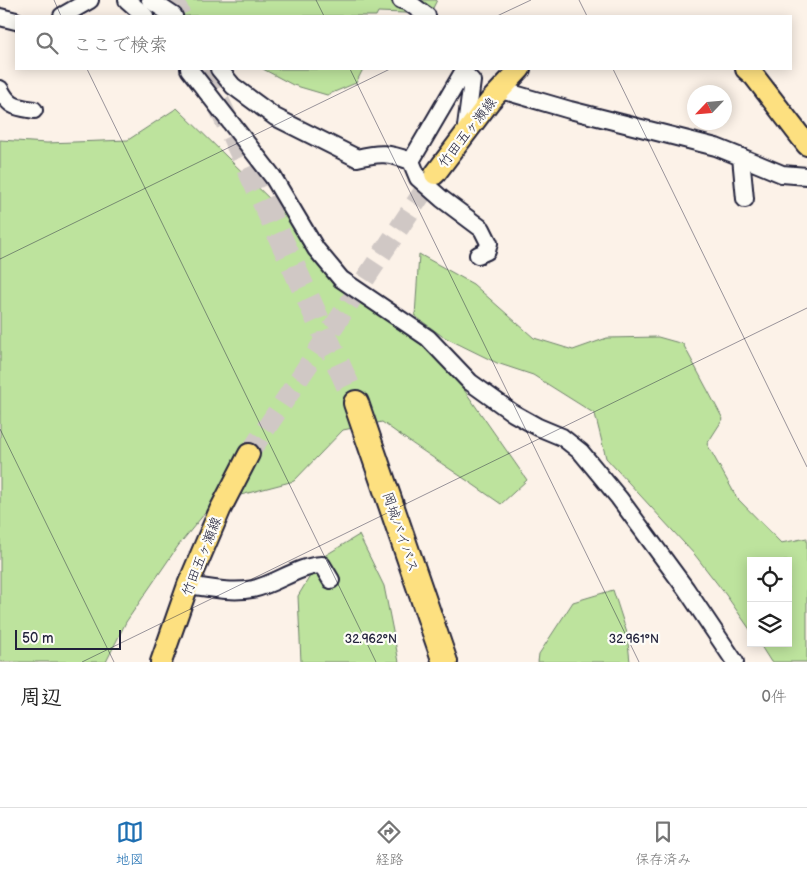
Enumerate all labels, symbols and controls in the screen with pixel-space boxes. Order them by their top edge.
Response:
search box [15,15,792,70]
icon: search [33,29,61,57]
text: ここで検索 [73,34,168,57]
north arrow [687,85,732,130]
street label: 竹田五ヶ瀬線 [435,94,500,171]
street label: 岡城バイパス [379,490,422,575]
street label: 竹田五ヶ瀬線 [178,514,225,598]
map controls [747,557,792,647]
button: locate [747,557,792,602]
button: layers [747,602,792,647]
scale bar [15,627,121,650]
text: 50 m [22,630,54,647]
text: 32.962°N [345,632,397,647]
text: 32.961°N [609,632,659,647]
text: 周辺 [20,685,62,710]
text: 0件 [762,688,787,707]
tab: 地図 [116,818,144,868]
tab: 経路 [375,818,403,868]
tab: 保存済み [635,818,691,868]

